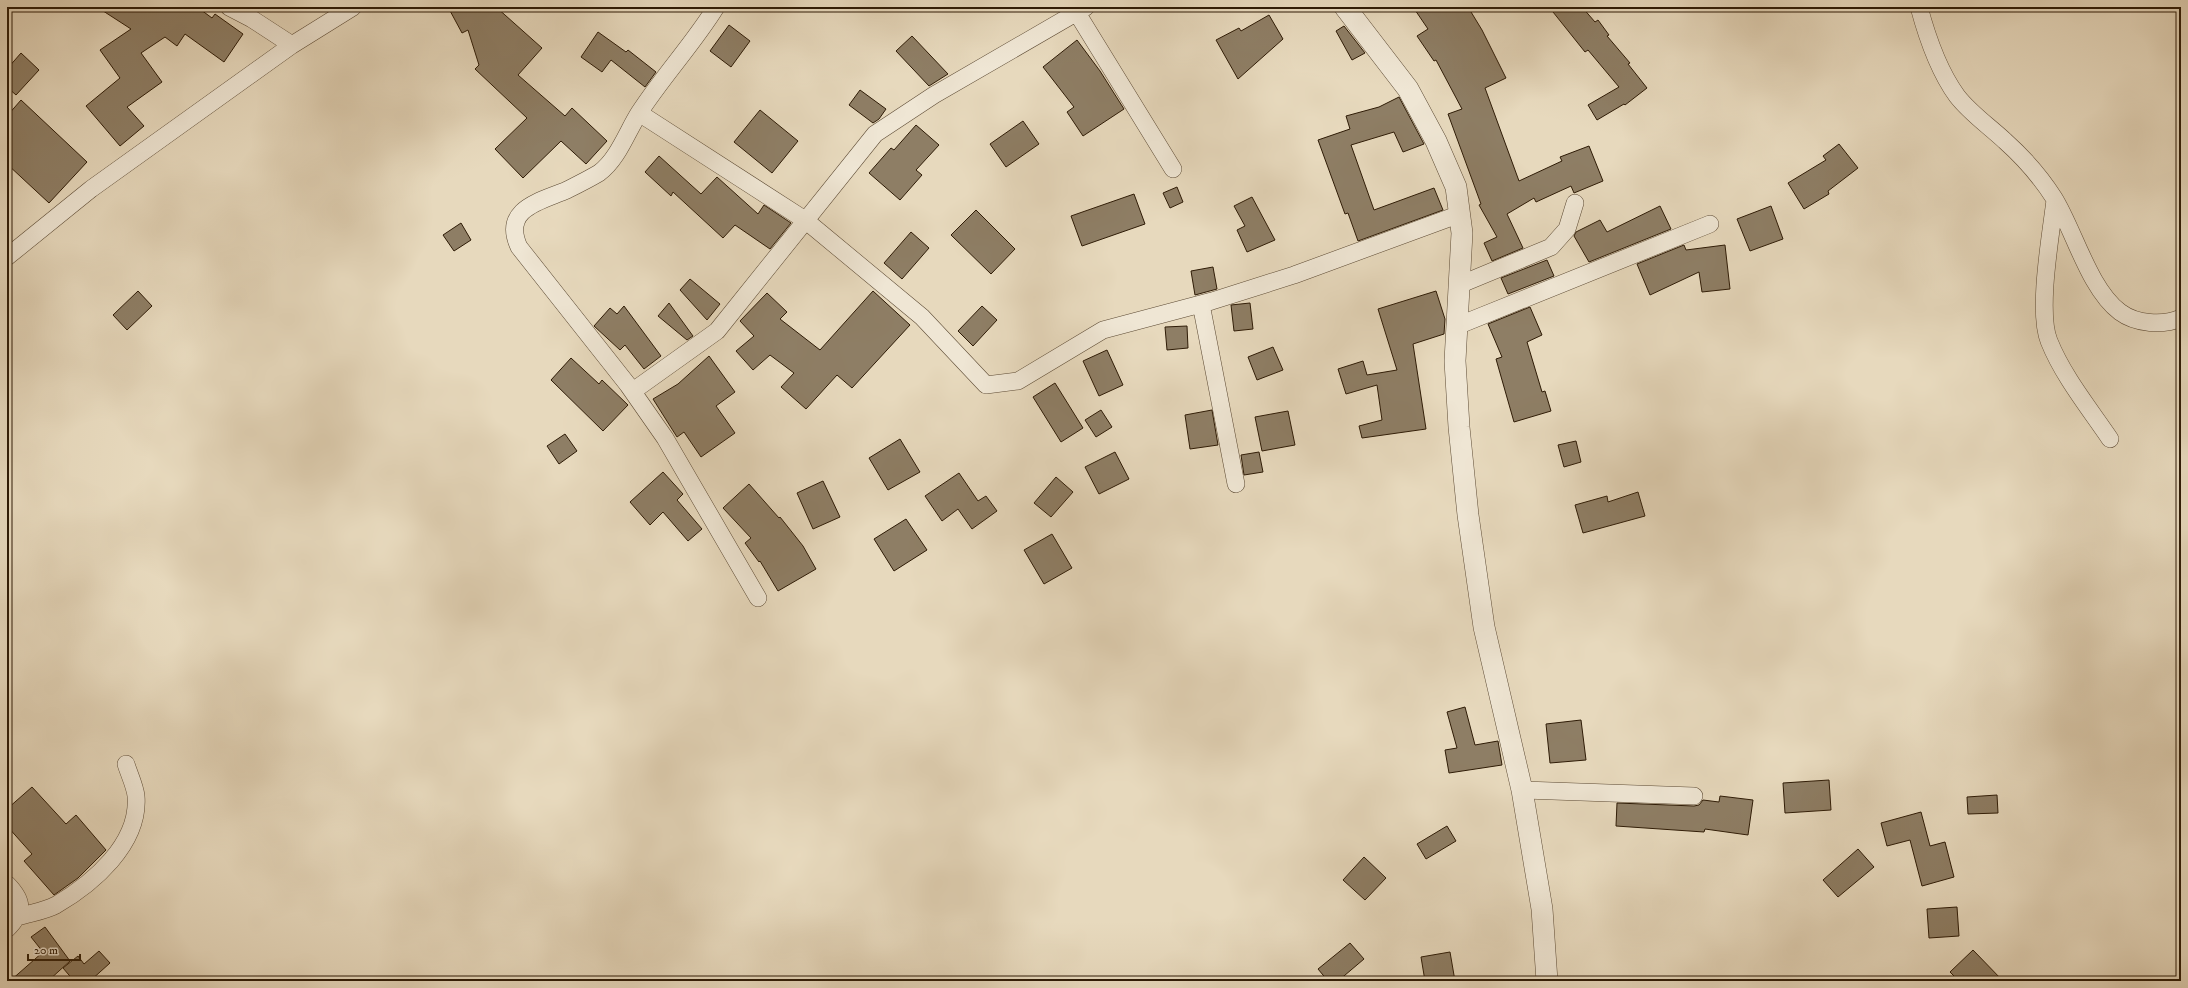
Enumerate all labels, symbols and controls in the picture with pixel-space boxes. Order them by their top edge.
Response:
scale bar [28,936,80,962]
text: 20 m [34,943,58,958]

